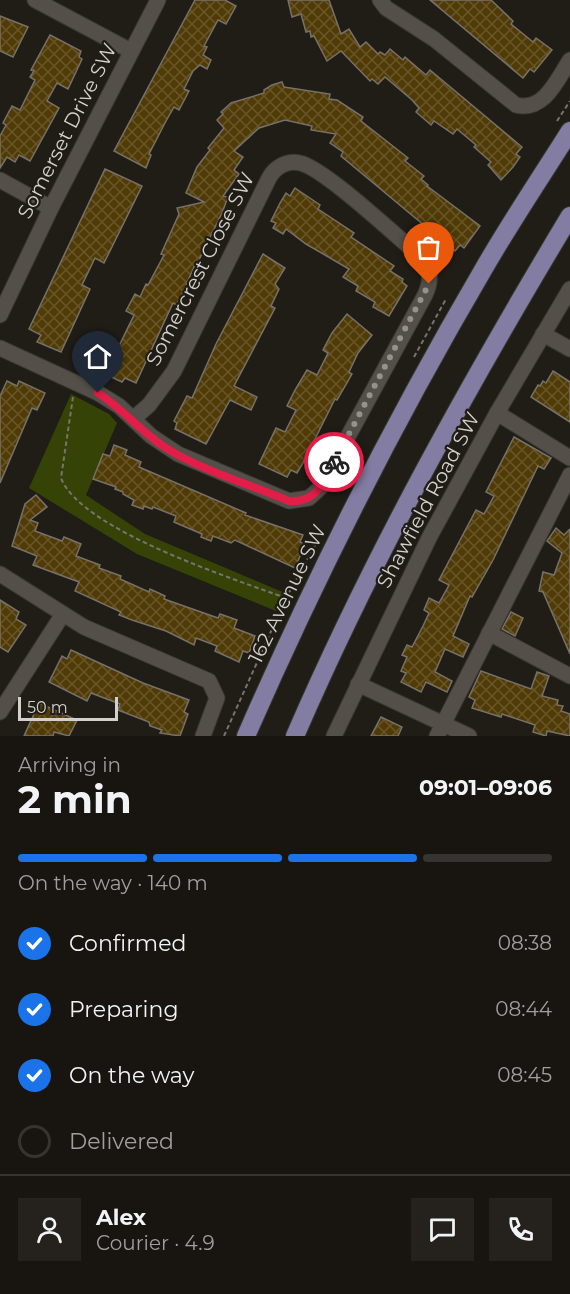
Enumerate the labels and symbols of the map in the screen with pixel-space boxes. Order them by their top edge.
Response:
street label: Somerset Drive SW [12,39,122,223]
street label: Somercrest Close SW [141,168,259,370]
pin [403,222,454,284]
pin [72,331,123,393]
street label: Shawfield Road SW [371,408,485,592]
courier [304,432,364,492]
street label: 162 Avenue SW [243,521,331,667]
scale bar [18,694,118,722]

